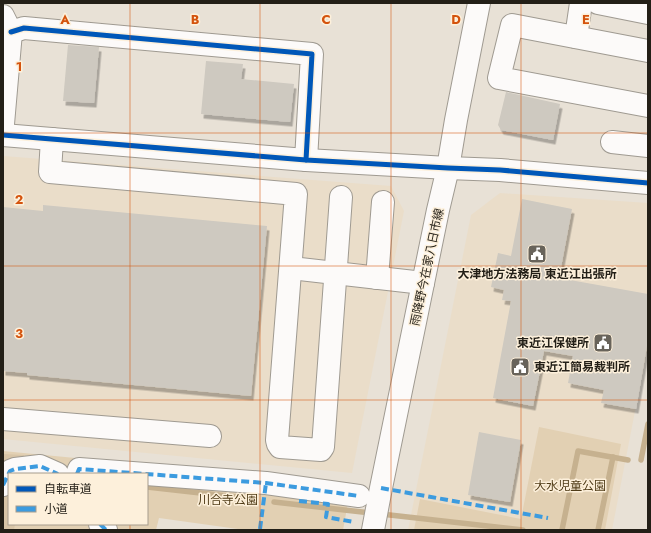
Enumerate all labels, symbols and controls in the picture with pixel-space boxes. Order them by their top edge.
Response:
text: A [59,10,70,29]
text: B [191,10,200,29]
text: C [321,10,331,29]
text: D [451,10,461,29]
text: E [582,10,590,29]
text: 1 [16,57,22,76]
text: 2 [15,190,23,209]
street label: 雨降野今在家八日市線 [406,206,448,328]
public building icon: 大津地方法務局 東近江出張所 [526,243,548,265]
place label: 大津地方法務局 東近江出張所 [457,265,617,283]
text: 3 [15,324,23,343]
public building icon: 東近江保健所 [592,332,614,354]
place label: 東近江保健所 [517,334,589,352]
public building icon: 東近江簡易裁判所 [509,356,531,378]
place label: 東近江簡易裁判所 [534,358,630,376]
legend [8,473,148,525]
park label: 大水児童公園 [534,477,606,495]
text: 自転車道 [44,480,92,498]
park label: 川合寺公園 [198,491,258,509]
text: 小道 [44,500,68,518]

